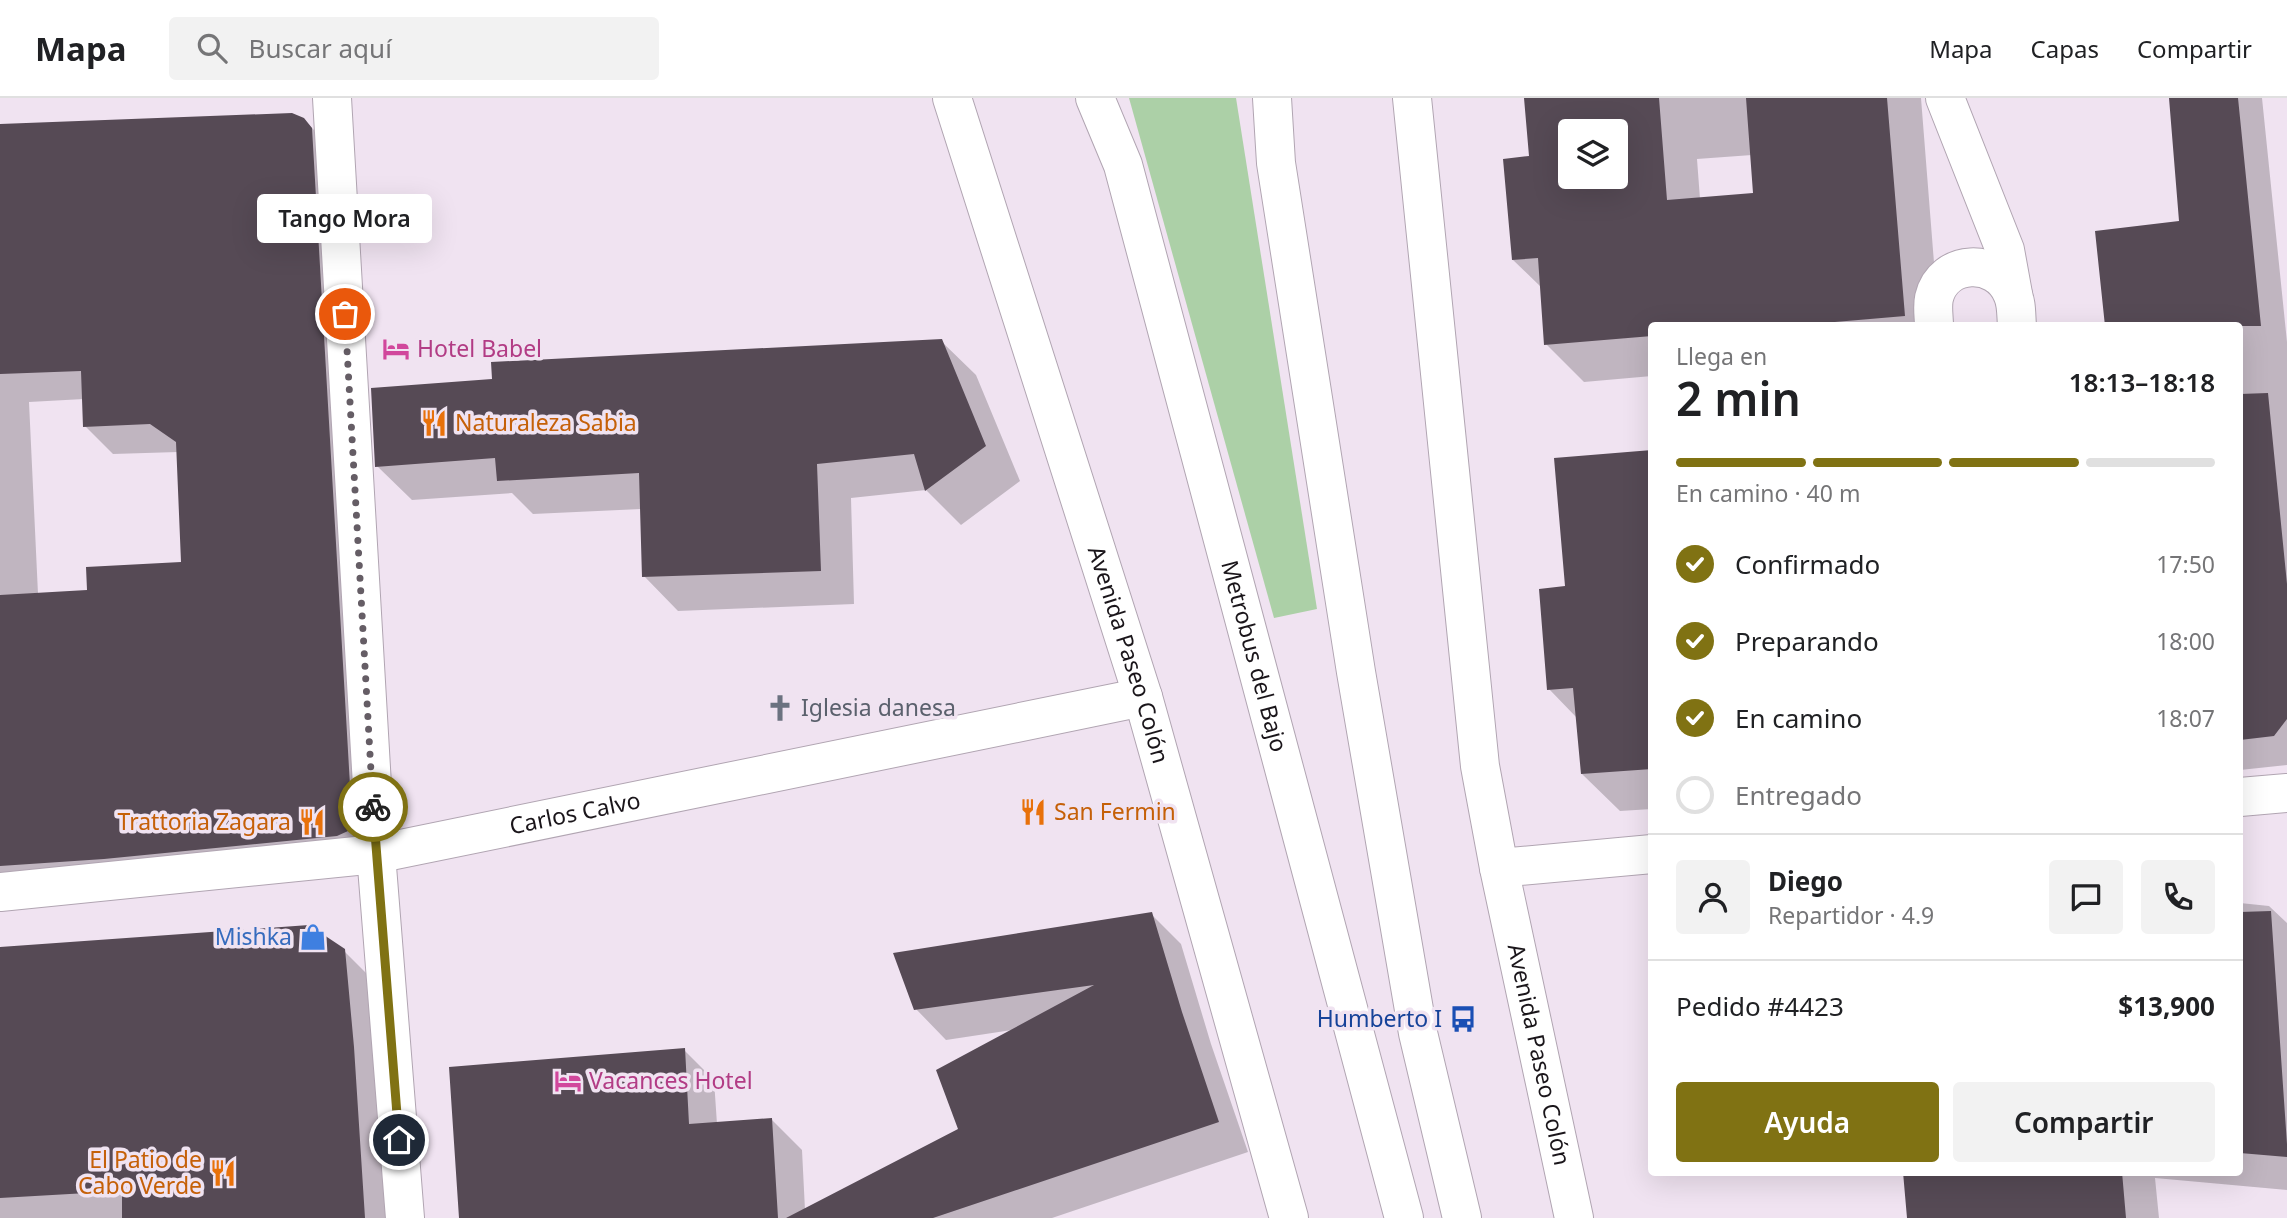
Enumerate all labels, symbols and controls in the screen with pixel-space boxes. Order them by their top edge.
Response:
search box [169,17,659,80]
text: Mapa [35,26,127,71]
icon: search [193,29,231,67]
text: Buscar aquí [249,30,392,66]
text: Mapa [1929,32,1993,65]
text: Capas [2031,32,2099,65]
text: Compartir [2137,32,2252,65]
map controls [1558,119,1628,189]
button: layers [1558,119,1628,189]
callout: Tango Mora [258,195,432,244]
text: Tango Mora [278,202,411,234]
pin [315,284,375,344]
icon: bag [326,295,364,333]
place label: Hotel Babel [417,332,542,364]
hotel icon: Hotel Babel [381,334,411,364]
text: Llega en [1676,340,1767,372]
text: 18:13–18:18 [2069,364,2215,400]
text: 2 min [1676,367,1801,429]
place label: Naturaleza Sabia [455,406,637,438]
restaurant icon: Naturaleza Sabia [419,408,449,438]
text: En camino · 40 m [1676,477,1860,509]
street label: Avenida Paseo Colón [1081,542,1178,767]
icon: check [1676,545,1714,583]
text: Confirmado [1735,546,1880,582]
text: 17:50 [2156,548,2215,580]
street label: Metrobus del Bajo [1214,556,1296,755]
icon: check [1676,622,1714,660]
text: Preparando [1735,623,1879,659]
text: 18:00 [2156,625,2215,657]
place label: Iglesia danesa [801,691,956,723]
church icon: Iglesia danesa [765,693,795,723]
icon: check [1676,699,1714,737]
text: En camino [1735,700,1862,736]
text: 18:07 [2156,702,2215,734]
courier [338,772,408,842]
text: Entregado [1735,777,1862,813]
street label: Carlos Calvo [506,783,643,841]
icon: bike [354,788,392,826]
place label: San Fermin [1054,795,1176,827]
restaurant icon: San Fermin [1018,797,1048,827]
place label: Trattoria Zagara [118,805,291,837]
restaurant icon: Trattoria Zagara [297,807,327,837]
button: person [1676,860,1750,934]
button: chat [2049,860,2123,934]
button: phone [2141,860,2215,934]
text: Diego [1768,863,1843,899]
text: Repartidor · 4.9 [1768,899,1934,931]
place label: Mishka [215,920,292,952]
shop icon: Mishka [298,922,328,952]
street label: Avenida Paseo Colón [1501,941,1579,1168]
text: Pedido #4423 [1676,988,1844,1024]
text: $13,900 [2118,988,2215,1024]
place label: Humberto I [1317,1002,1442,1034]
bus stop icon: Humberto I [1448,1004,1478,1034]
place label: Vacances Hotel [589,1064,753,1096]
hotel icon: Vacances Hotel [553,1066,583,1096]
button: Ayuda [1676,1082,1939,1162]
button: Compartir [1953,1082,2215,1162]
pin [369,1110,429,1170]
icon: home [380,1121,418,1159]
place label: El Patio de Cabo Verde [78,1143,202,1201]
restaurant icon: El Patio de Cabo Verde [208,1158,238,1188]

